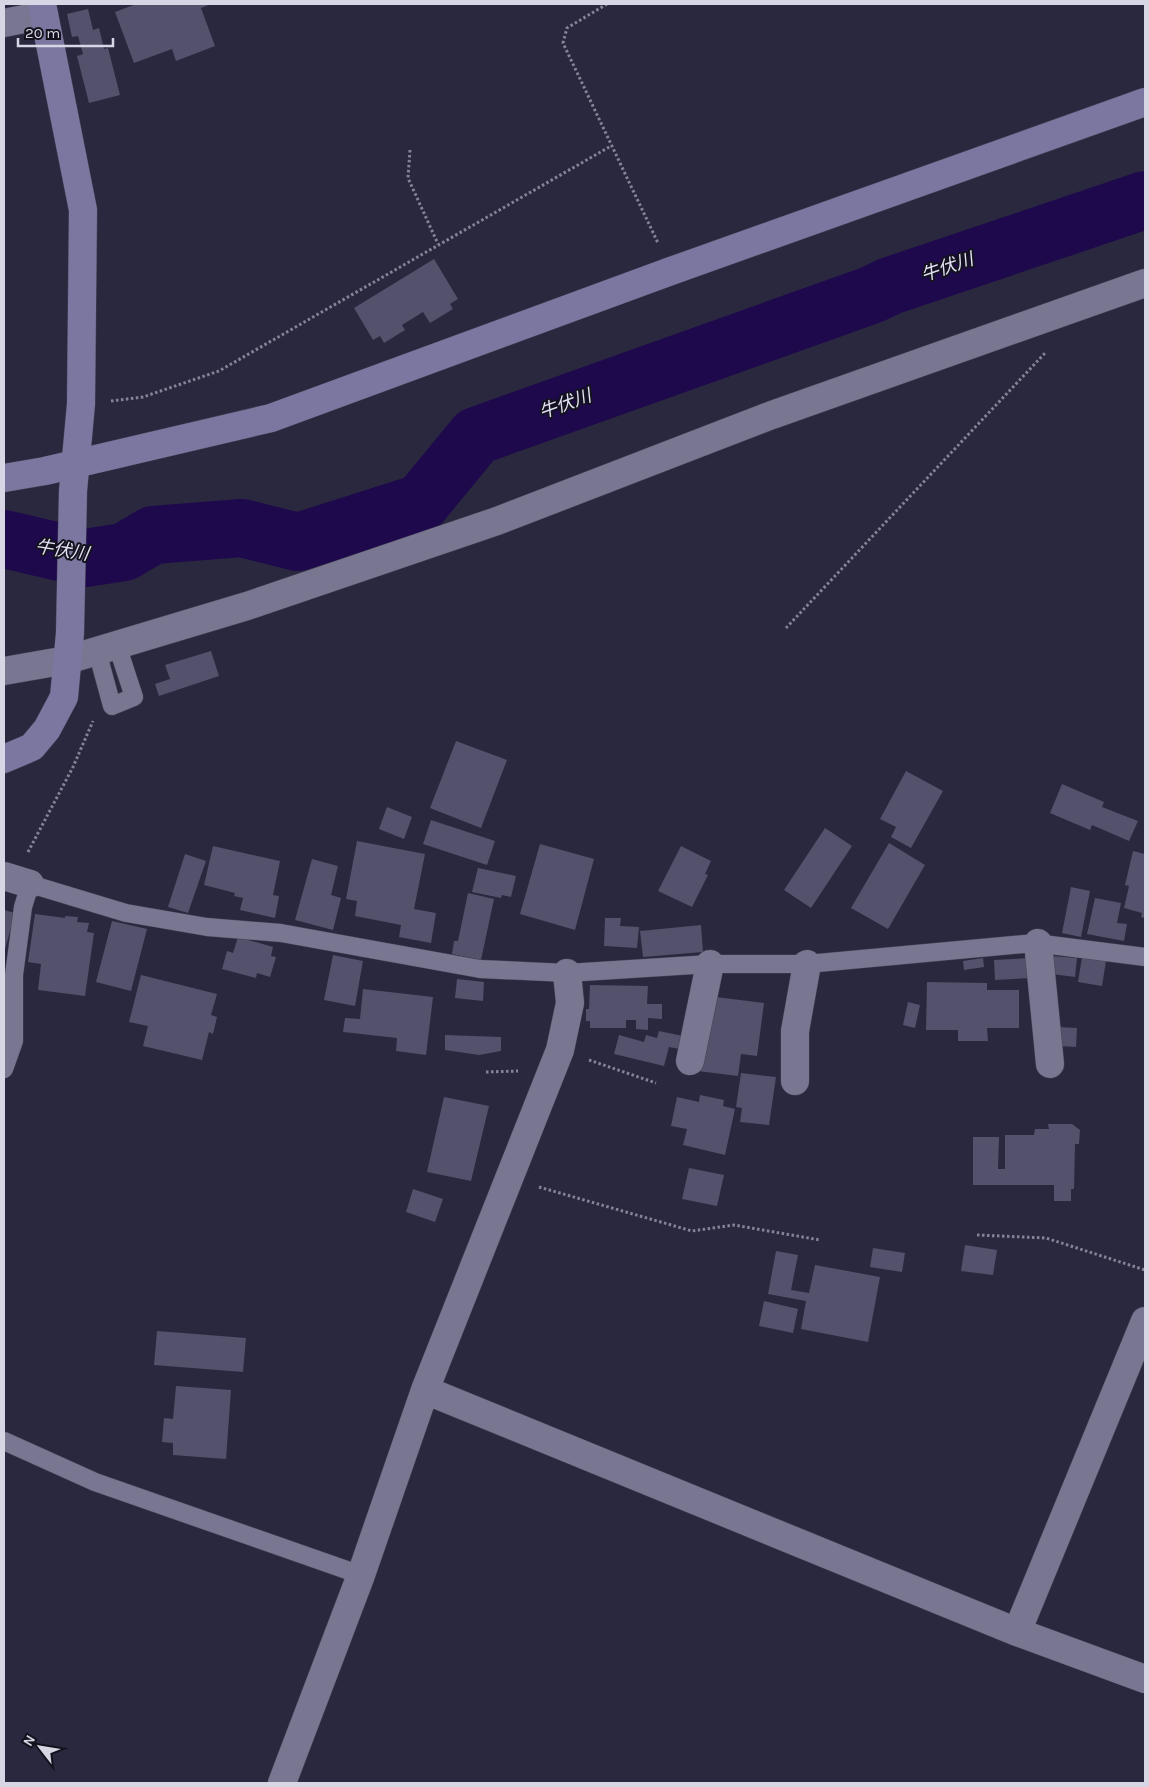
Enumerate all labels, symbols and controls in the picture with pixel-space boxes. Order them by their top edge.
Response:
scale bar [18,15,112,47]
text: 20 m [25,24,60,42]
water label: 牛伏川 [918,247,978,286]
water label: 牛伏川 [536,384,596,424]
water label: 牛伏川 [34,535,92,565]
north arrow [15,1722,65,1772]
text: N [19,1732,39,1749]

